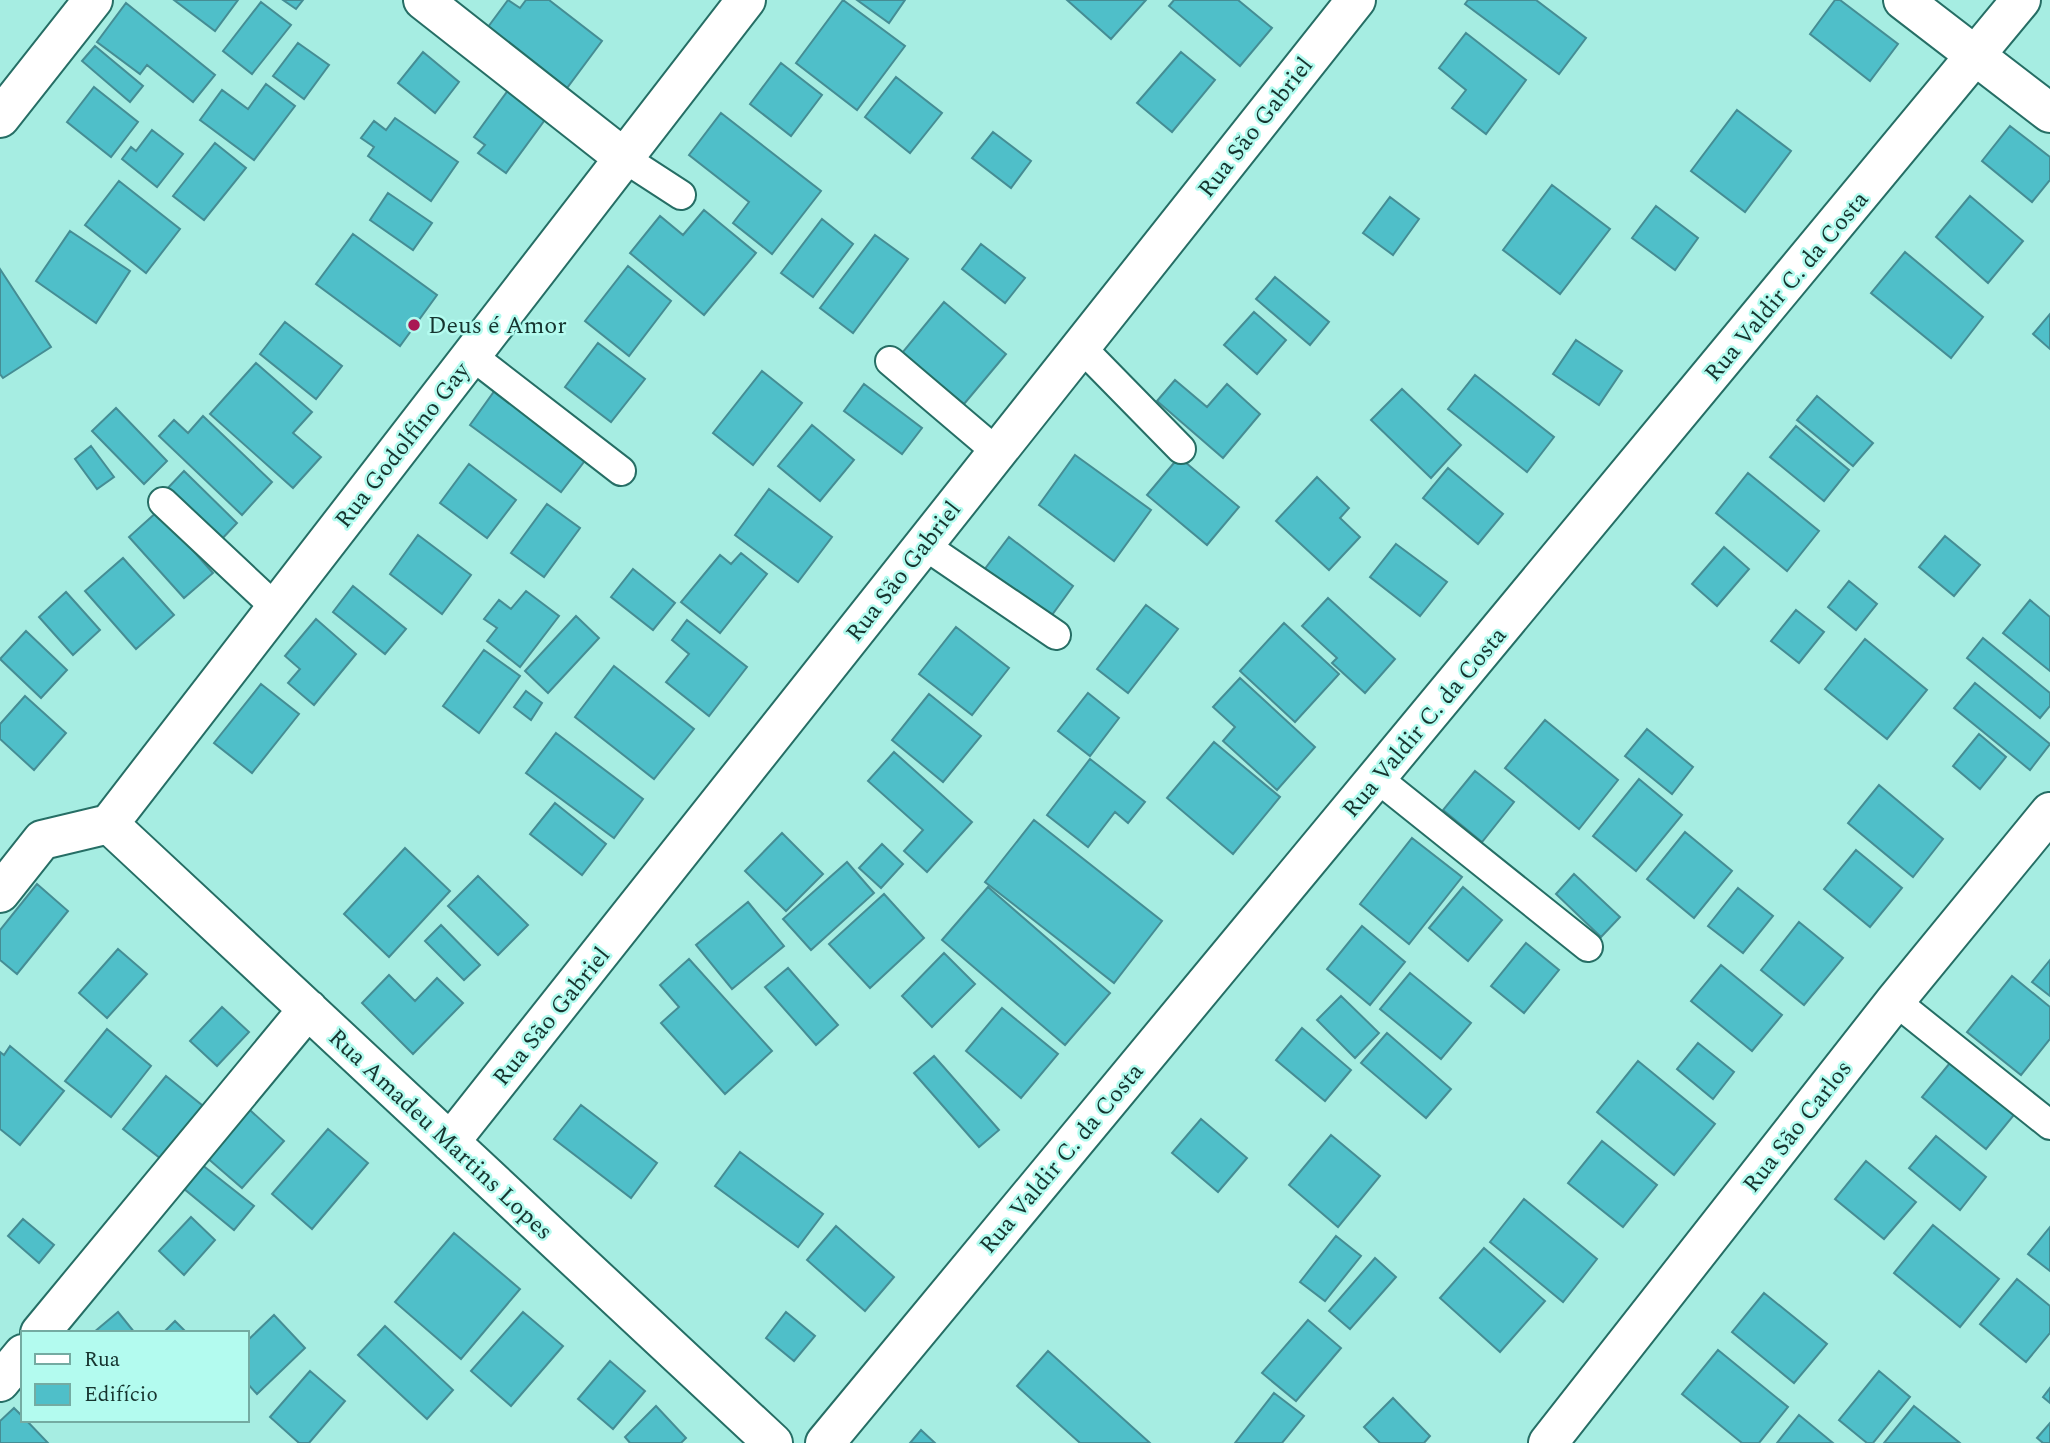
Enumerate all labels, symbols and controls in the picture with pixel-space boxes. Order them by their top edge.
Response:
street label: Rua São Gabriel [1189,49,1322,206]
street label: Rua Valdir C. da Costa [1696,183,1878,390]
place label: Deus é Amor [428,308,567,344]
marker: Deus é Amor [406,317,422,333]
street label: Rua Godolfino Gay [326,354,480,536]
street label: Rua São Gabriel [837,493,970,650]
street label: Rua Valdir C. da Costa [1334,619,1516,826]
street label: Rua São Gabriel [484,939,619,1094]
street label: Rua Amadeu Martins Lopes [320,1021,561,1249]
street label: Rua São Carlos [1734,1052,1861,1201]
street label: Rua Valdir C. da Costa [971,1055,1153,1262]
legend [21,1331,248,1422]
text: Rua [84,1344,121,1376]
text: Edifício [84,1379,158,1411]

